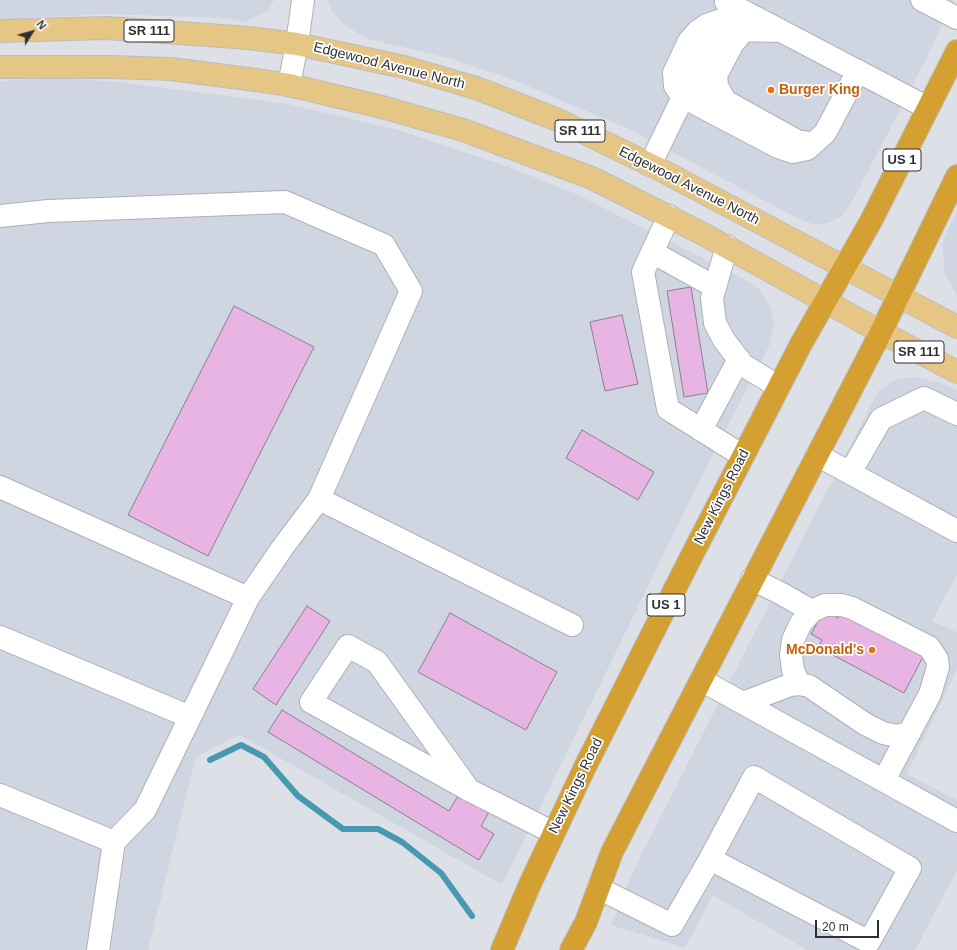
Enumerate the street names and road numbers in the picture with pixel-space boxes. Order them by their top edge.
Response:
road number: SR 111 [124,20,174,42]
street label: Edgewood Avenue North [312,39,466,93]
road number: SR 111 [555,120,605,142]
street label: Edgewood Avenue North [616,143,762,229]
road number: US 1 [883,149,921,171]
road number: SR 111 [894,341,944,363]
street label: New Kings Road [691,447,753,547]
road number: US 1 [647,594,685,616]
street label: New Kings Road [546,735,606,837]

